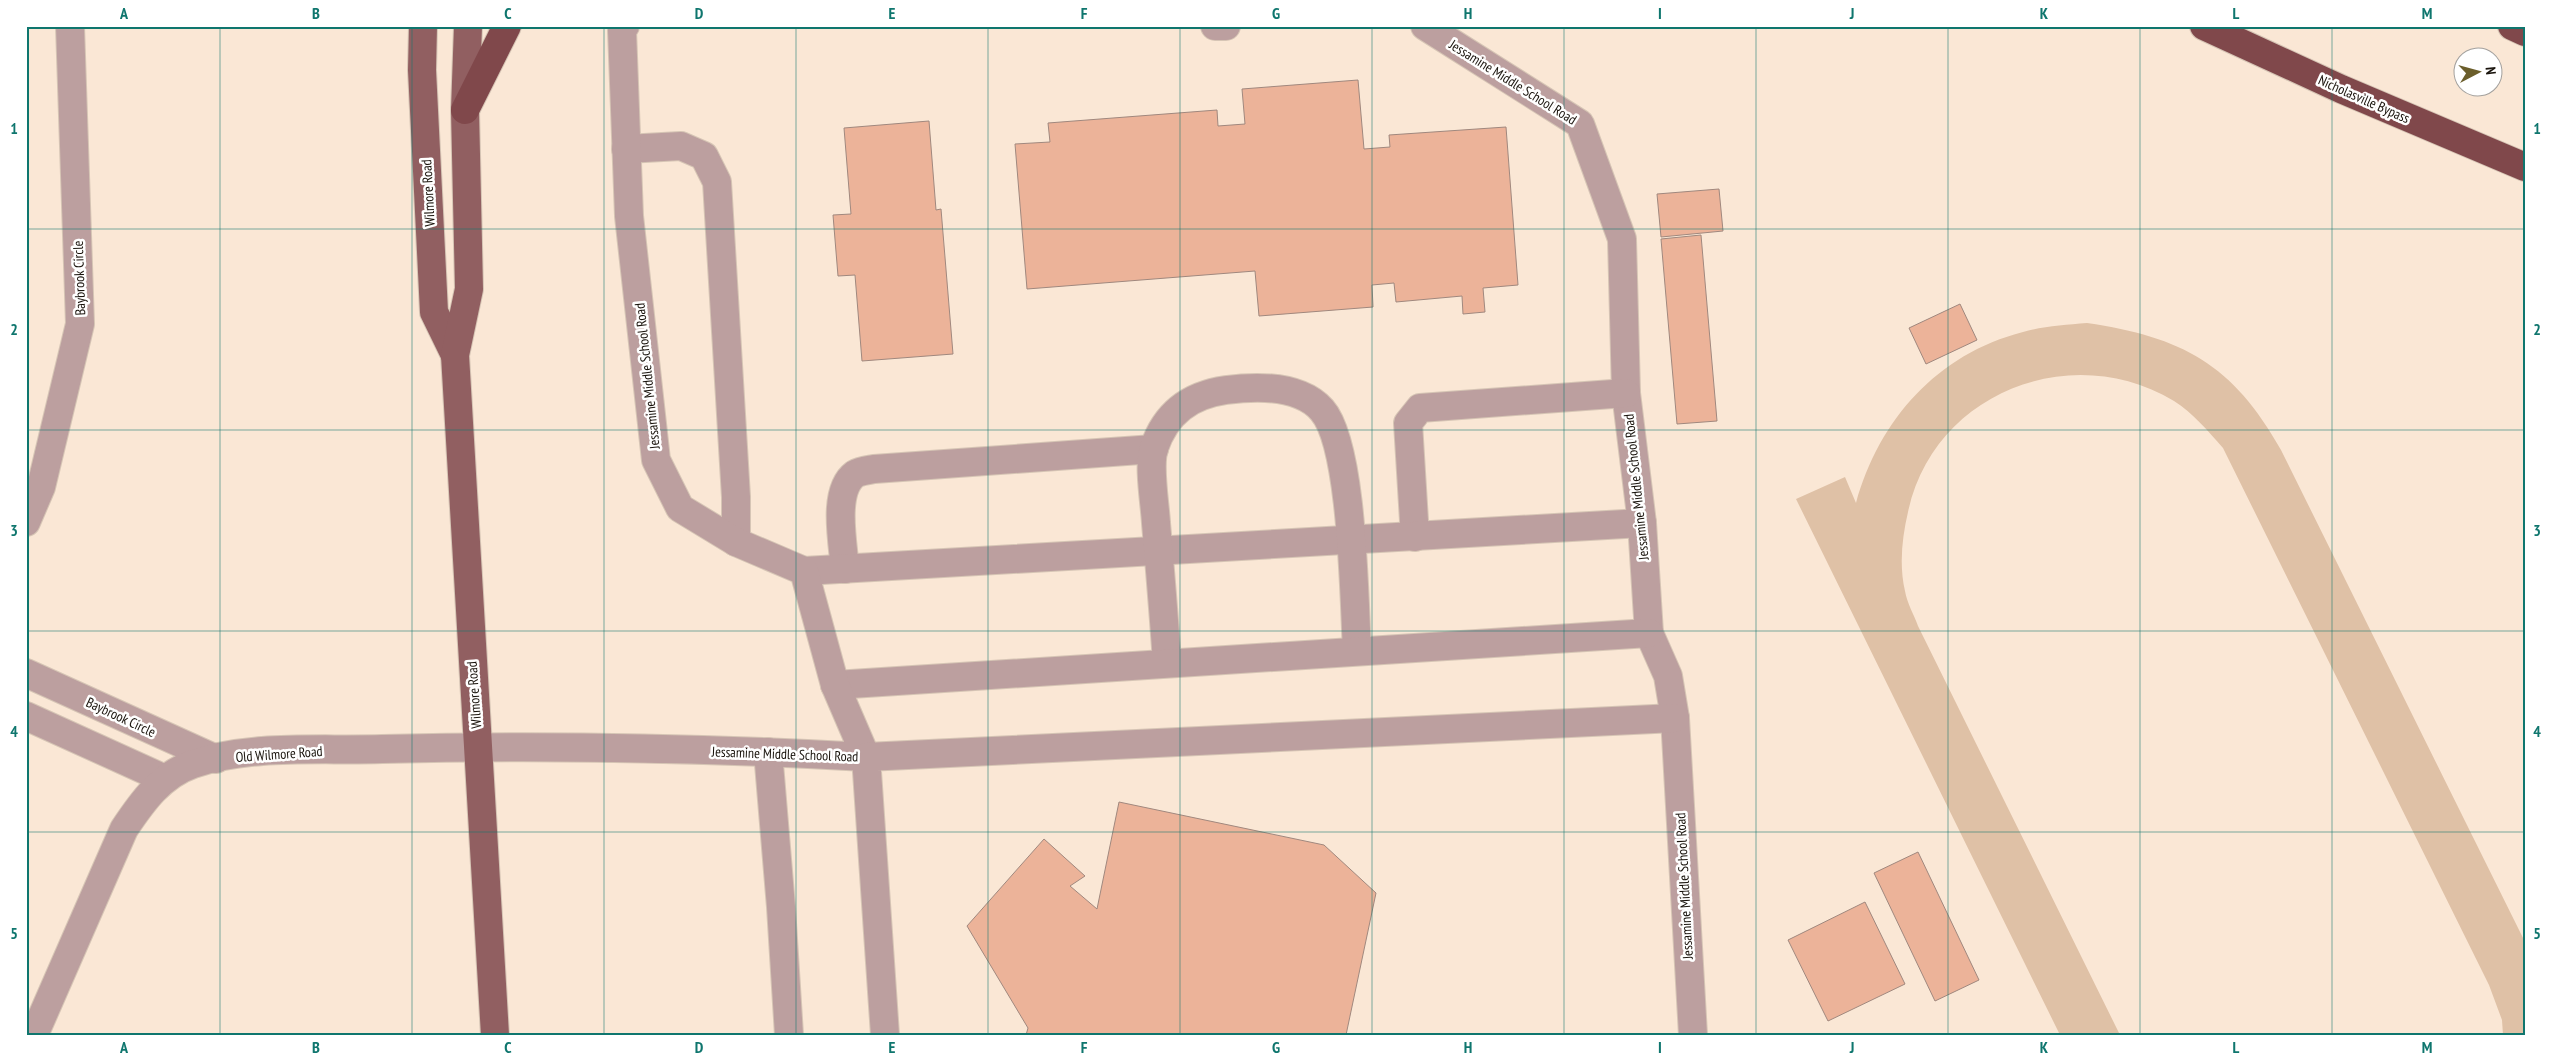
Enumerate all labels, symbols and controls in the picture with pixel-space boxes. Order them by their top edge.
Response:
text: A [119,3,129,23]
text: B [312,3,320,23]
text: C [504,3,512,23]
text: D [695,3,704,23]
text: E [889,3,896,23]
text: F [1081,3,1088,23]
text: G [1272,3,1280,23]
text: H [1464,3,1472,23]
text: I [1658,3,1662,23]
text: J [1849,3,1854,23]
text: K [2040,3,2049,23]
text: L [2233,3,2240,23]
text: M [2422,3,2432,23]
street label: Jessamine Middle School Road [1445,35,1580,129]
north arrow [2454,48,2504,98]
text: N [2482,66,2500,75]
street label: Nicholasville Bypass [2316,71,2413,127]
text: 1 [10,118,18,138]
text: 1 [2533,118,2541,138]
street label: Wilmore Road [417,159,439,227]
street label: Baybrook Circle [69,240,89,316]
street label: Jessamine Middle School Road [630,302,664,451]
text: 2 [10,319,18,339]
text: 2 [2533,319,2541,339]
street label: Jessamine Middle School Road [1619,413,1653,562]
text: 3 [10,520,18,540]
text: 3 [2533,520,2541,540]
street label: Wilmore Road [463,661,485,729]
street label: Baybrook Circle [83,693,159,741]
text: 4 [10,721,18,741]
text: 4 [2533,721,2541,741]
street label: Old Wilmore Road [235,742,323,766]
street label: Jessamine Middle School Road [710,742,859,766]
street label: Jessamine Middle School Road [1671,812,1697,961]
text: 5 [10,923,18,943]
text: 5 [2533,923,2541,943]
text: A [119,1037,129,1057]
text: B [312,1037,320,1057]
text: C [504,1037,512,1057]
text: D [695,1037,704,1057]
text: E [889,1037,896,1057]
text: F [1081,1037,1088,1057]
text: G [1272,1037,1280,1057]
text: H [1464,1037,1472,1057]
text: I [1658,1037,1662,1057]
text: J [1849,1037,1854,1057]
text: K [2040,1037,2049,1057]
text: L [2233,1037,2240,1057]
text: M [2422,1037,2432,1057]

